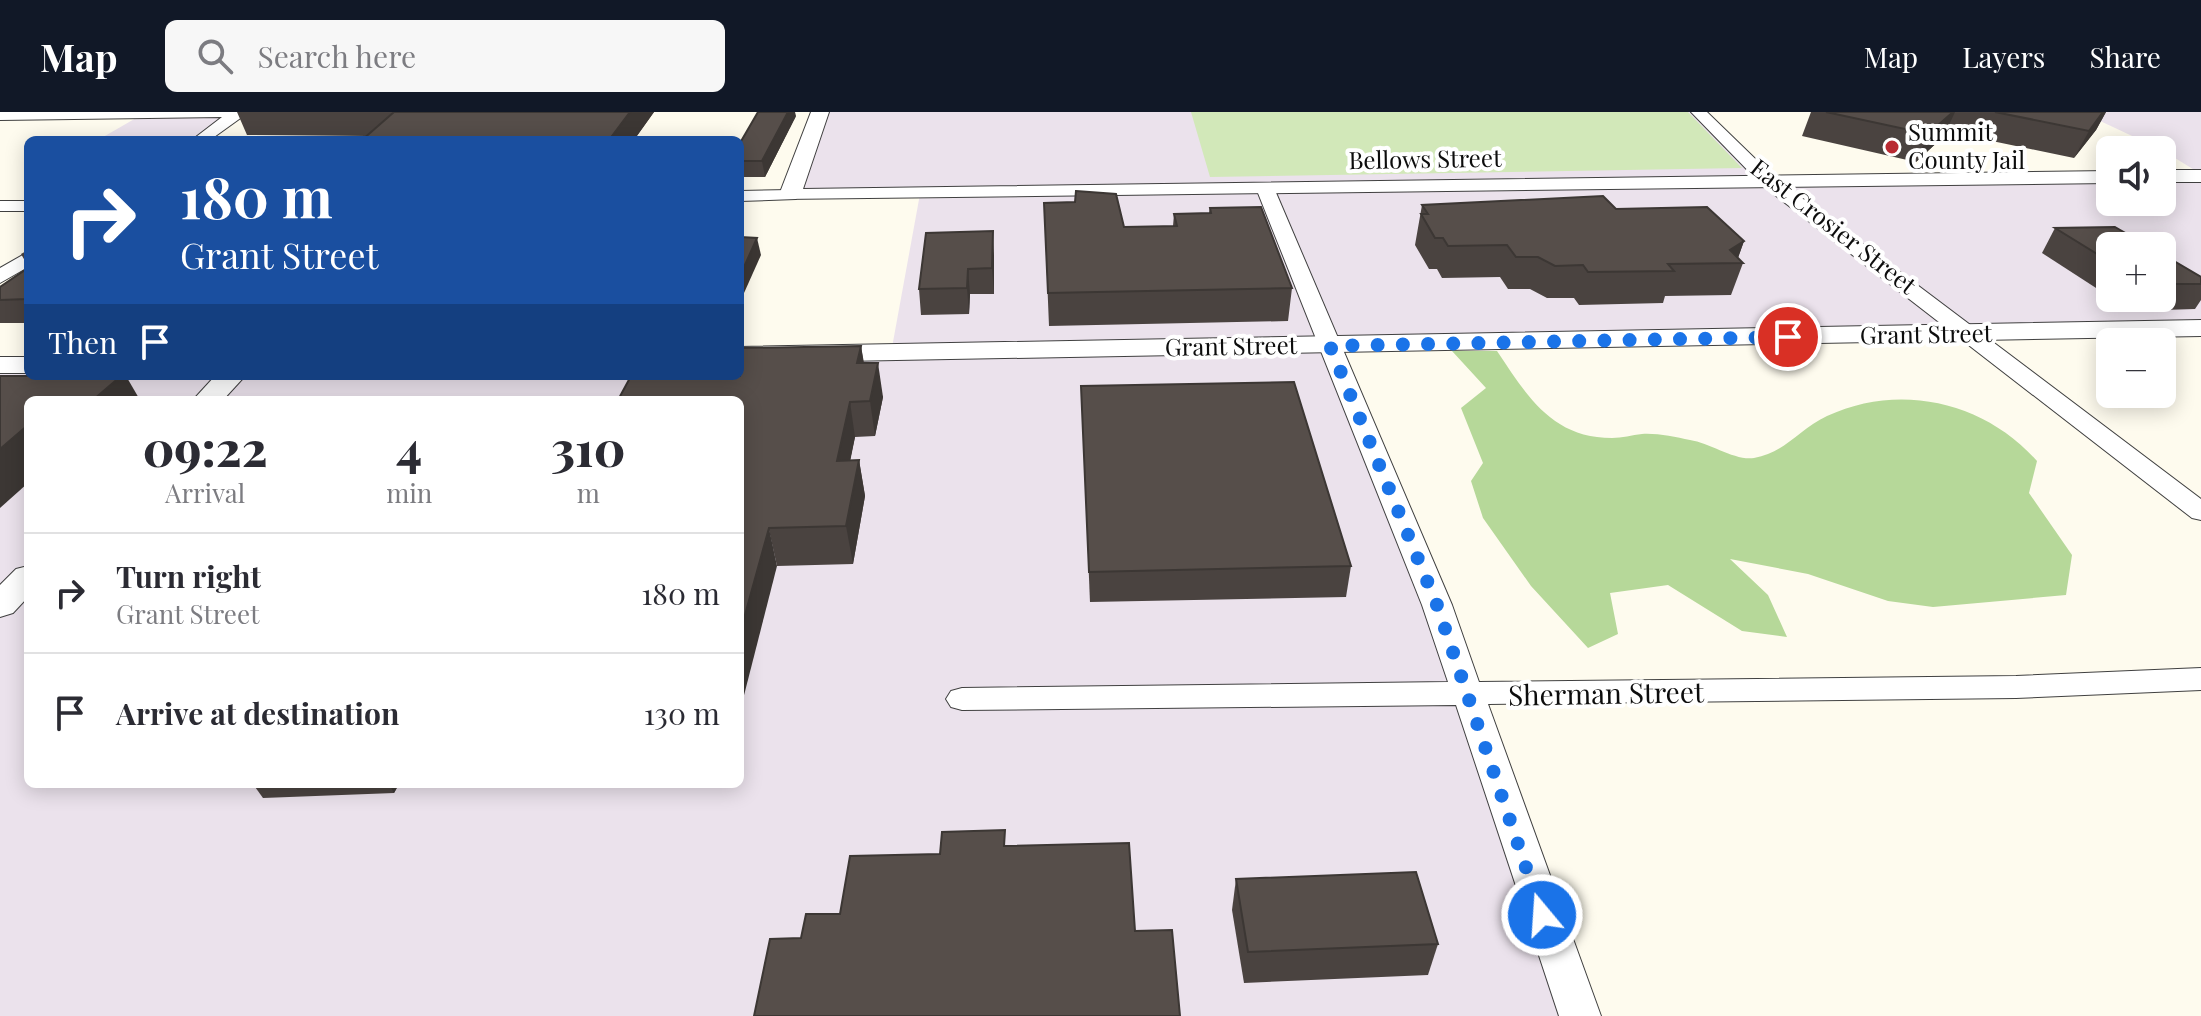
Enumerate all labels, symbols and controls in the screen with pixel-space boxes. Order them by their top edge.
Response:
search box [165,20,725,92]
text: Map [40,31,117,82]
icon: search [193,34,237,78]
text: Search here [257,36,416,76]
text: Map [1864,38,1918,75]
text: Layers [1962,38,2045,75]
text: Share [2089,38,2161,75]
place label: Summit County Jail [1908,115,2025,175]
map controls [2096,136,2176,408]
button: sound [2096,136,2176,216]
marker: Summit County Jail [1883,138,1901,156]
street label: Bellows Street [1348,141,1502,175]
street label: East Crosier Street [1745,151,1924,300]
text: 180 m [180,158,333,233]
icon: right [48,168,152,272]
text: Grant Street [180,230,379,278]
button: + [2096,232,2176,312]
pin [1754,303,1822,371]
icon: arrive [1766,315,1810,359]
street label: Grant Street [1860,316,1993,350]
icon: arrive [133,320,177,364]
text: Then [48,322,117,362]
street label: Grant Street [1165,328,1298,362]
button: − [2096,328,2176,408]
text: 09:22 [143,415,268,479]
text: 4 [396,415,422,479]
text: 310 [551,415,625,479]
text: Arrival [165,475,245,510]
text: min [386,475,432,510]
text: m [577,475,600,510]
text: Turn right [116,556,261,596]
icon: right [48,571,92,615]
text: 180 m [641,573,720,613]
text: Grant Street [116,596,259,631]
street label: Sherman Street [1508,672,1705,713]
icon: arrive [48,691,92,735]
text: Arrive at destination [116,693,399,733]
text: 130 m [644,693,720,733]
position arrow [1500,873,1584,957]

